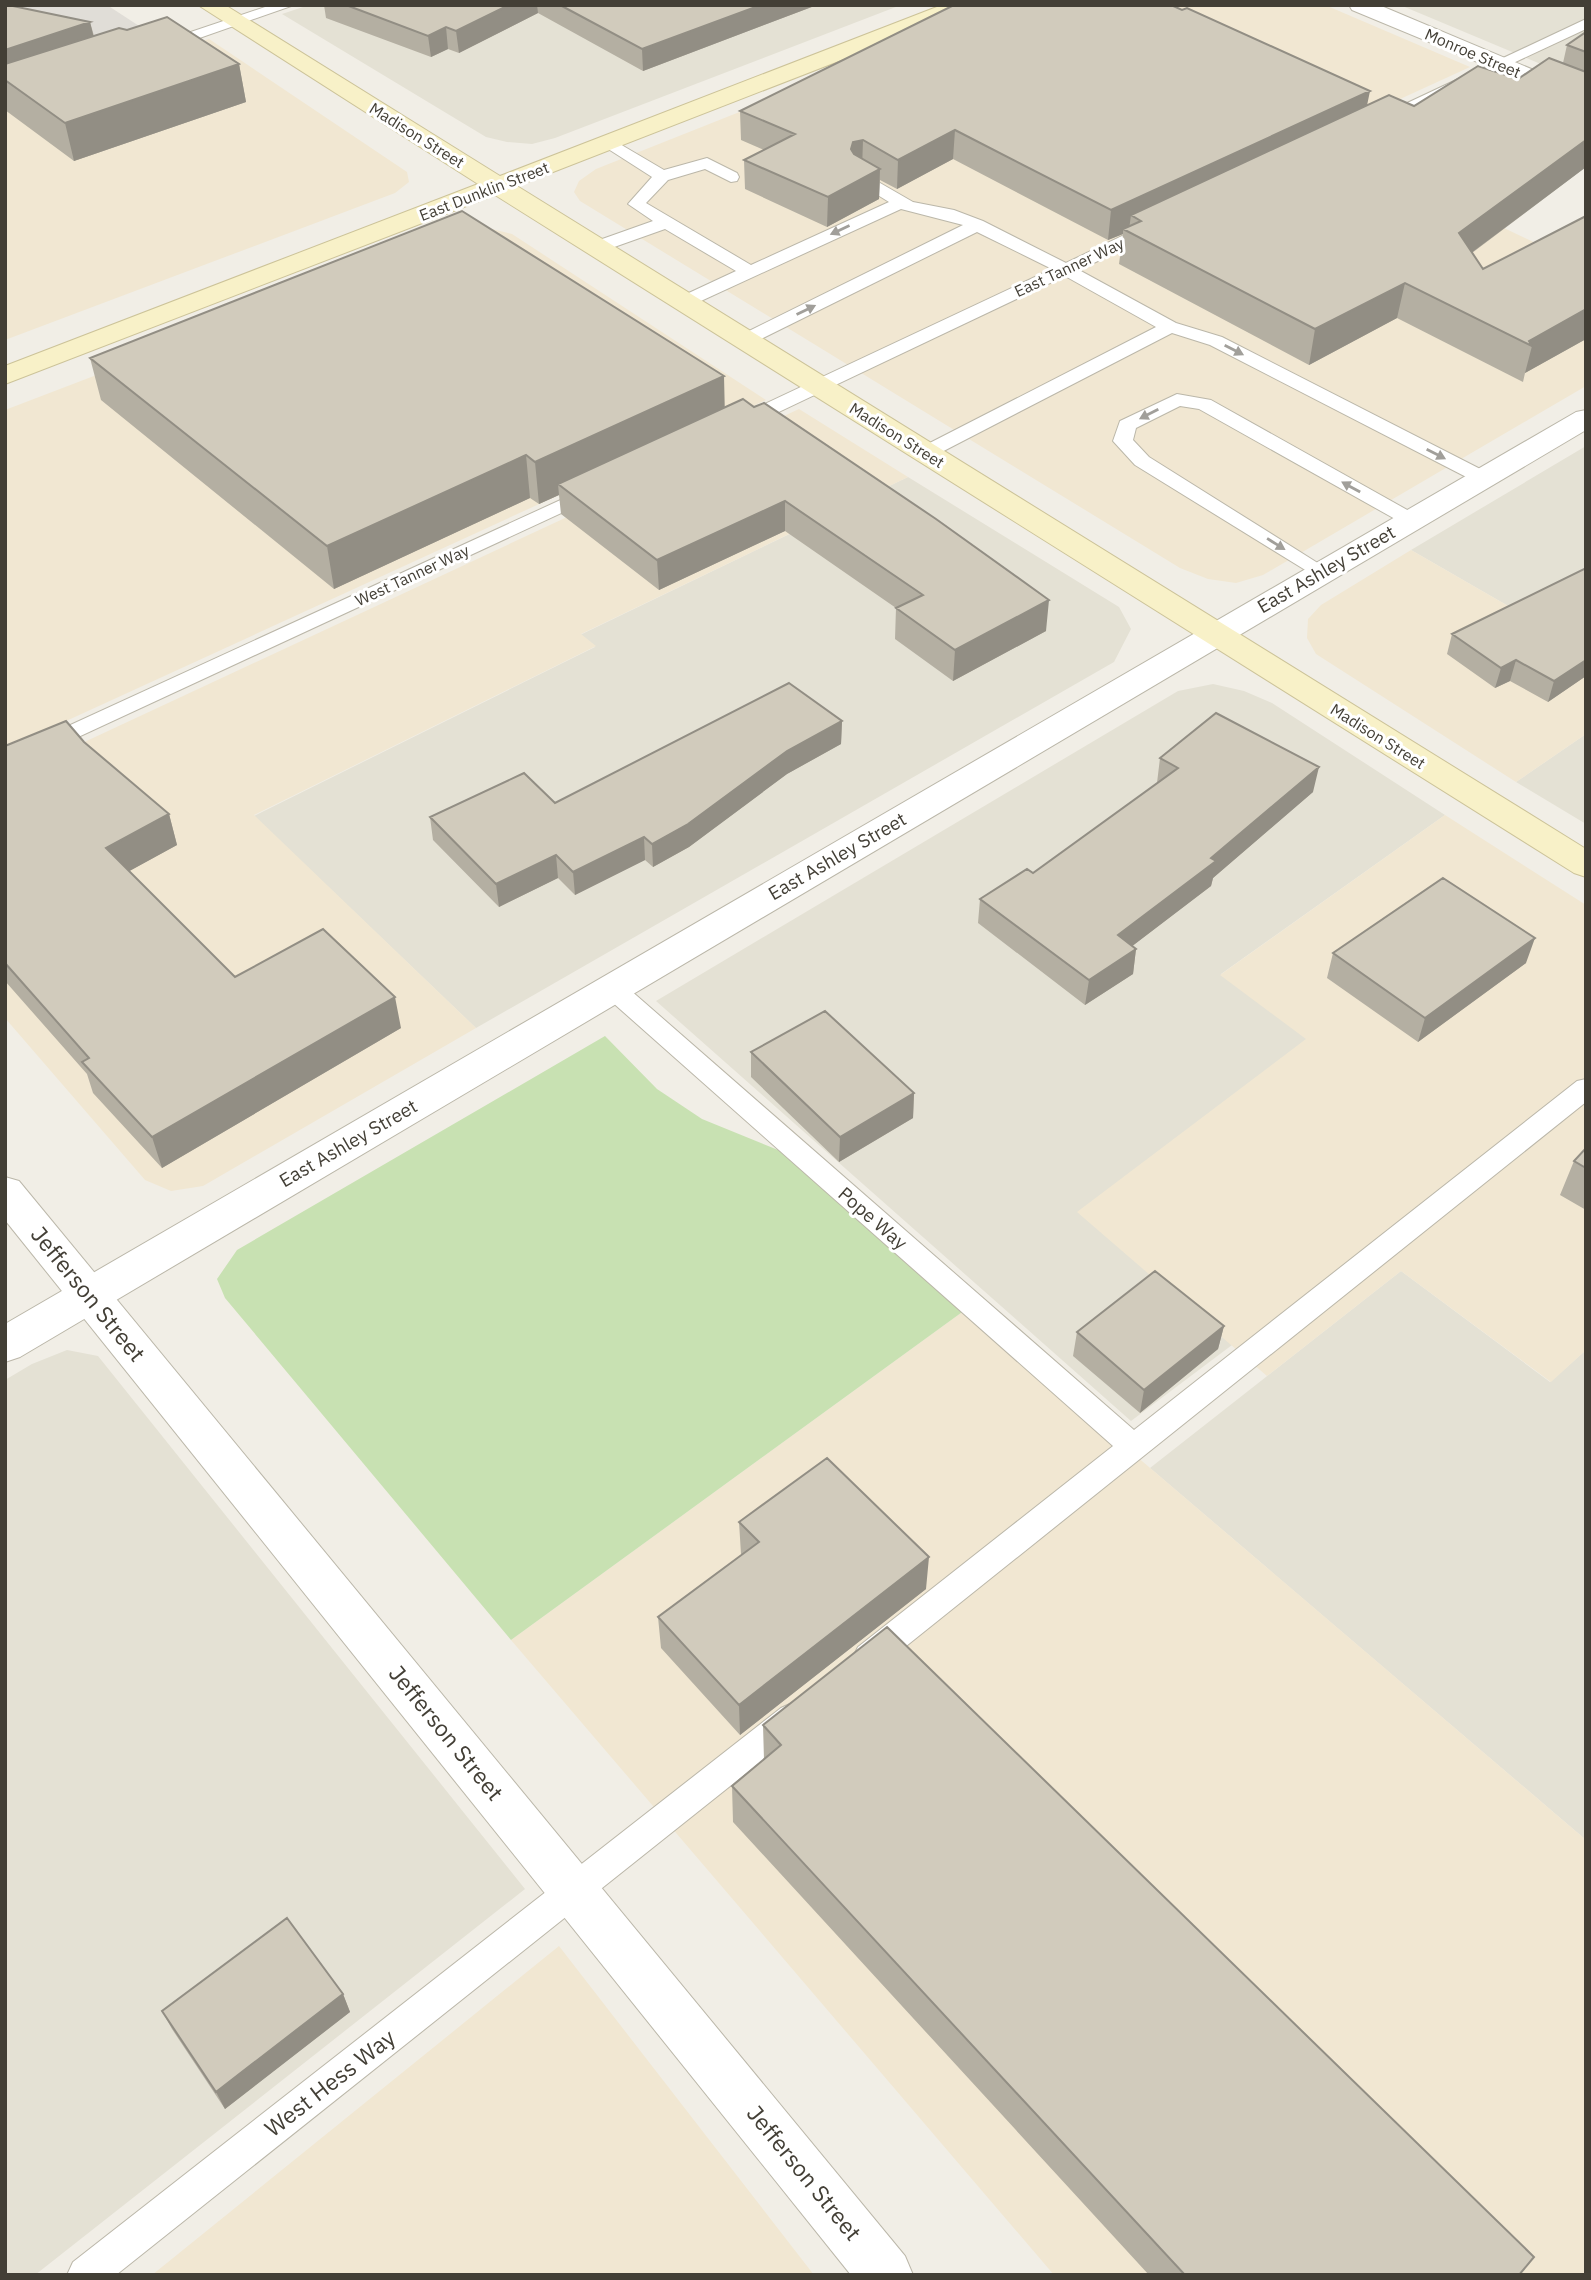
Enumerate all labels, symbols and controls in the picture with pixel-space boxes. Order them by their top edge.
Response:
street label: Monroe Street [1422,24,1524,82]
street label: Madison Street [366,98,468,172]
street label: East Dunklin Street [416,157,552,225]
one-way arrow [830,224,850,236]
street label: East Tanner Way [1011,233,1127,301]
one-way arrow [796,304,816,315]
one-way arrow [1224,344,1244,355]
street label: Madison Street [846,398,948,472]
one-way arrow [1139,408,1159,419]
one-way arrow [1426,448,1446,459]
one-way arrow [1342,481,1361,493]
street label: East Ashley Street [1253,520,1399,618]
one-way arrow [1267,537,1286,550]
street label: West Tanner Way [352,540,472,610]
street label: Madison Street [1327,699,1429,773]
street label: East Ashley Street [764,807,910,905]
street label: East Ashley Street [275,1094,421,1192]
street label: Pope Way [833,1181,913,1255]
street label: Jefferson Street [25,1219,153,1367]
street label: Jefferson Street [383,1658,511,1806]
street label: West Hess Way [258,2021,401,2143]
street label: Jefferson Street [741,2098,869,2246]

